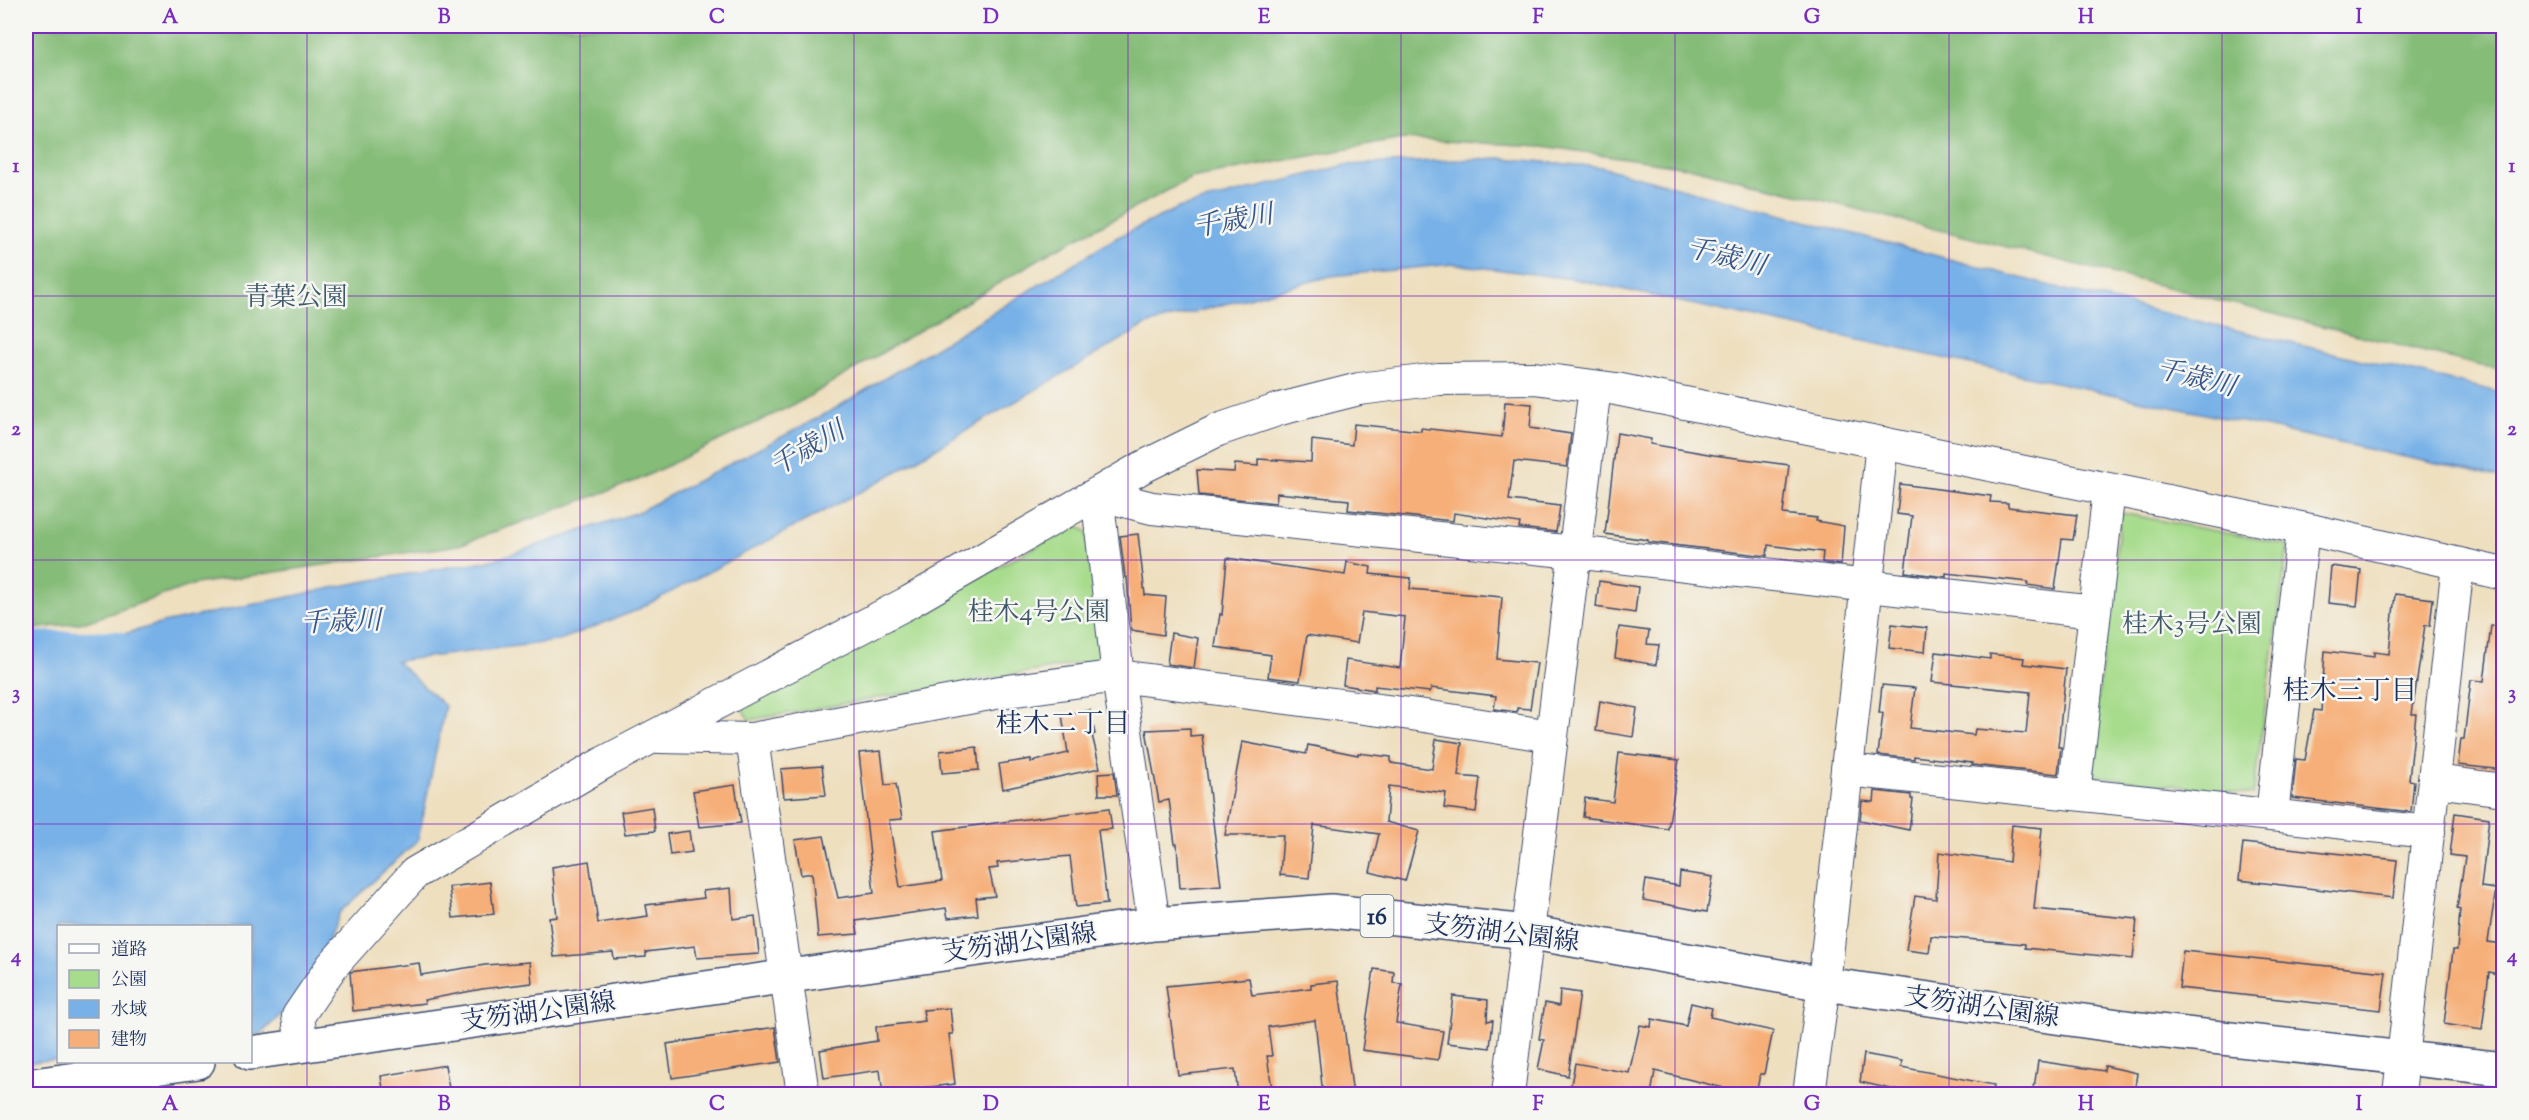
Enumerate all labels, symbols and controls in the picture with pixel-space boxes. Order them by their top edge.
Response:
text: A [162,4,179,33]
text: B [438,4,451,33]
text: C [709,4,725,33]
text: D [983,4,999,33]
text: E [1258,4,1271,33]
text: F [1532,4,1544,33]
text: G [1804,4,1821,33]
text: H [2078,4,2094,33]
text: I [2356,4,2363,33]
text: 1 [13,153,20,182]
text: 1 [2509,153,2516,182]
water label: 千歳川 [1190,196,1280,249]
water label: 千歳川 [1681,230,1772,288]
park label: 青葉公園 [244,280,348,317]
water label: 千歳川 [2151,351,2242,409]
water label: 千歳川 [763,412,856,487]
text: 2 [11,416,21,445]
text: 2 [2507,416,2517,445]
park label: 桂木4号公園 [967,595,1111,632]
water label: 千歳川 [300,602,385,644]
park label: 桂木3号公園 [2122,607,2262,644]
district label: 桂木三丁目 [2283,673,2418,712]
text: 3 [12,680,20,709]
text: 3 [2508,680,2516,709]
district label: 桂木二丁目 [996,706,1131,745]
road number: 16 [1360,895,1394,937]
street label: 支笏湖公園線 [1422,907,1581,962]
street label: 支笏湖公園線 [940,915,1099,974]
legend [57,925,252,1063]
text: 道路 [111,938,147,964]
text: 4 [10,943,21,972]
text: 4 [2506,943,2517,972]
text: 公園 [111,968,147,994]
street label: 支笏湖公園線 [1902,979,2061,1038]
street label: 支笏湖公園線 [459,984,618,1043]
text: 水域 [111,998,147,1024]
text: 建物 [111,1028,147,1054]
text: A [162,1091,179,1120]
text: B [438,1091,451,1120]
text: C [709,1091,725,1120]
text: D [983,1091,999,1120]
text: E [1258,1091,1271,1120]
text: F [1532,1091,1544,1120]
text: G [1804,1091,1821,1120]
text: H [2078,1091,2094,1120]
text: I [2356,1091,2363,1120]

